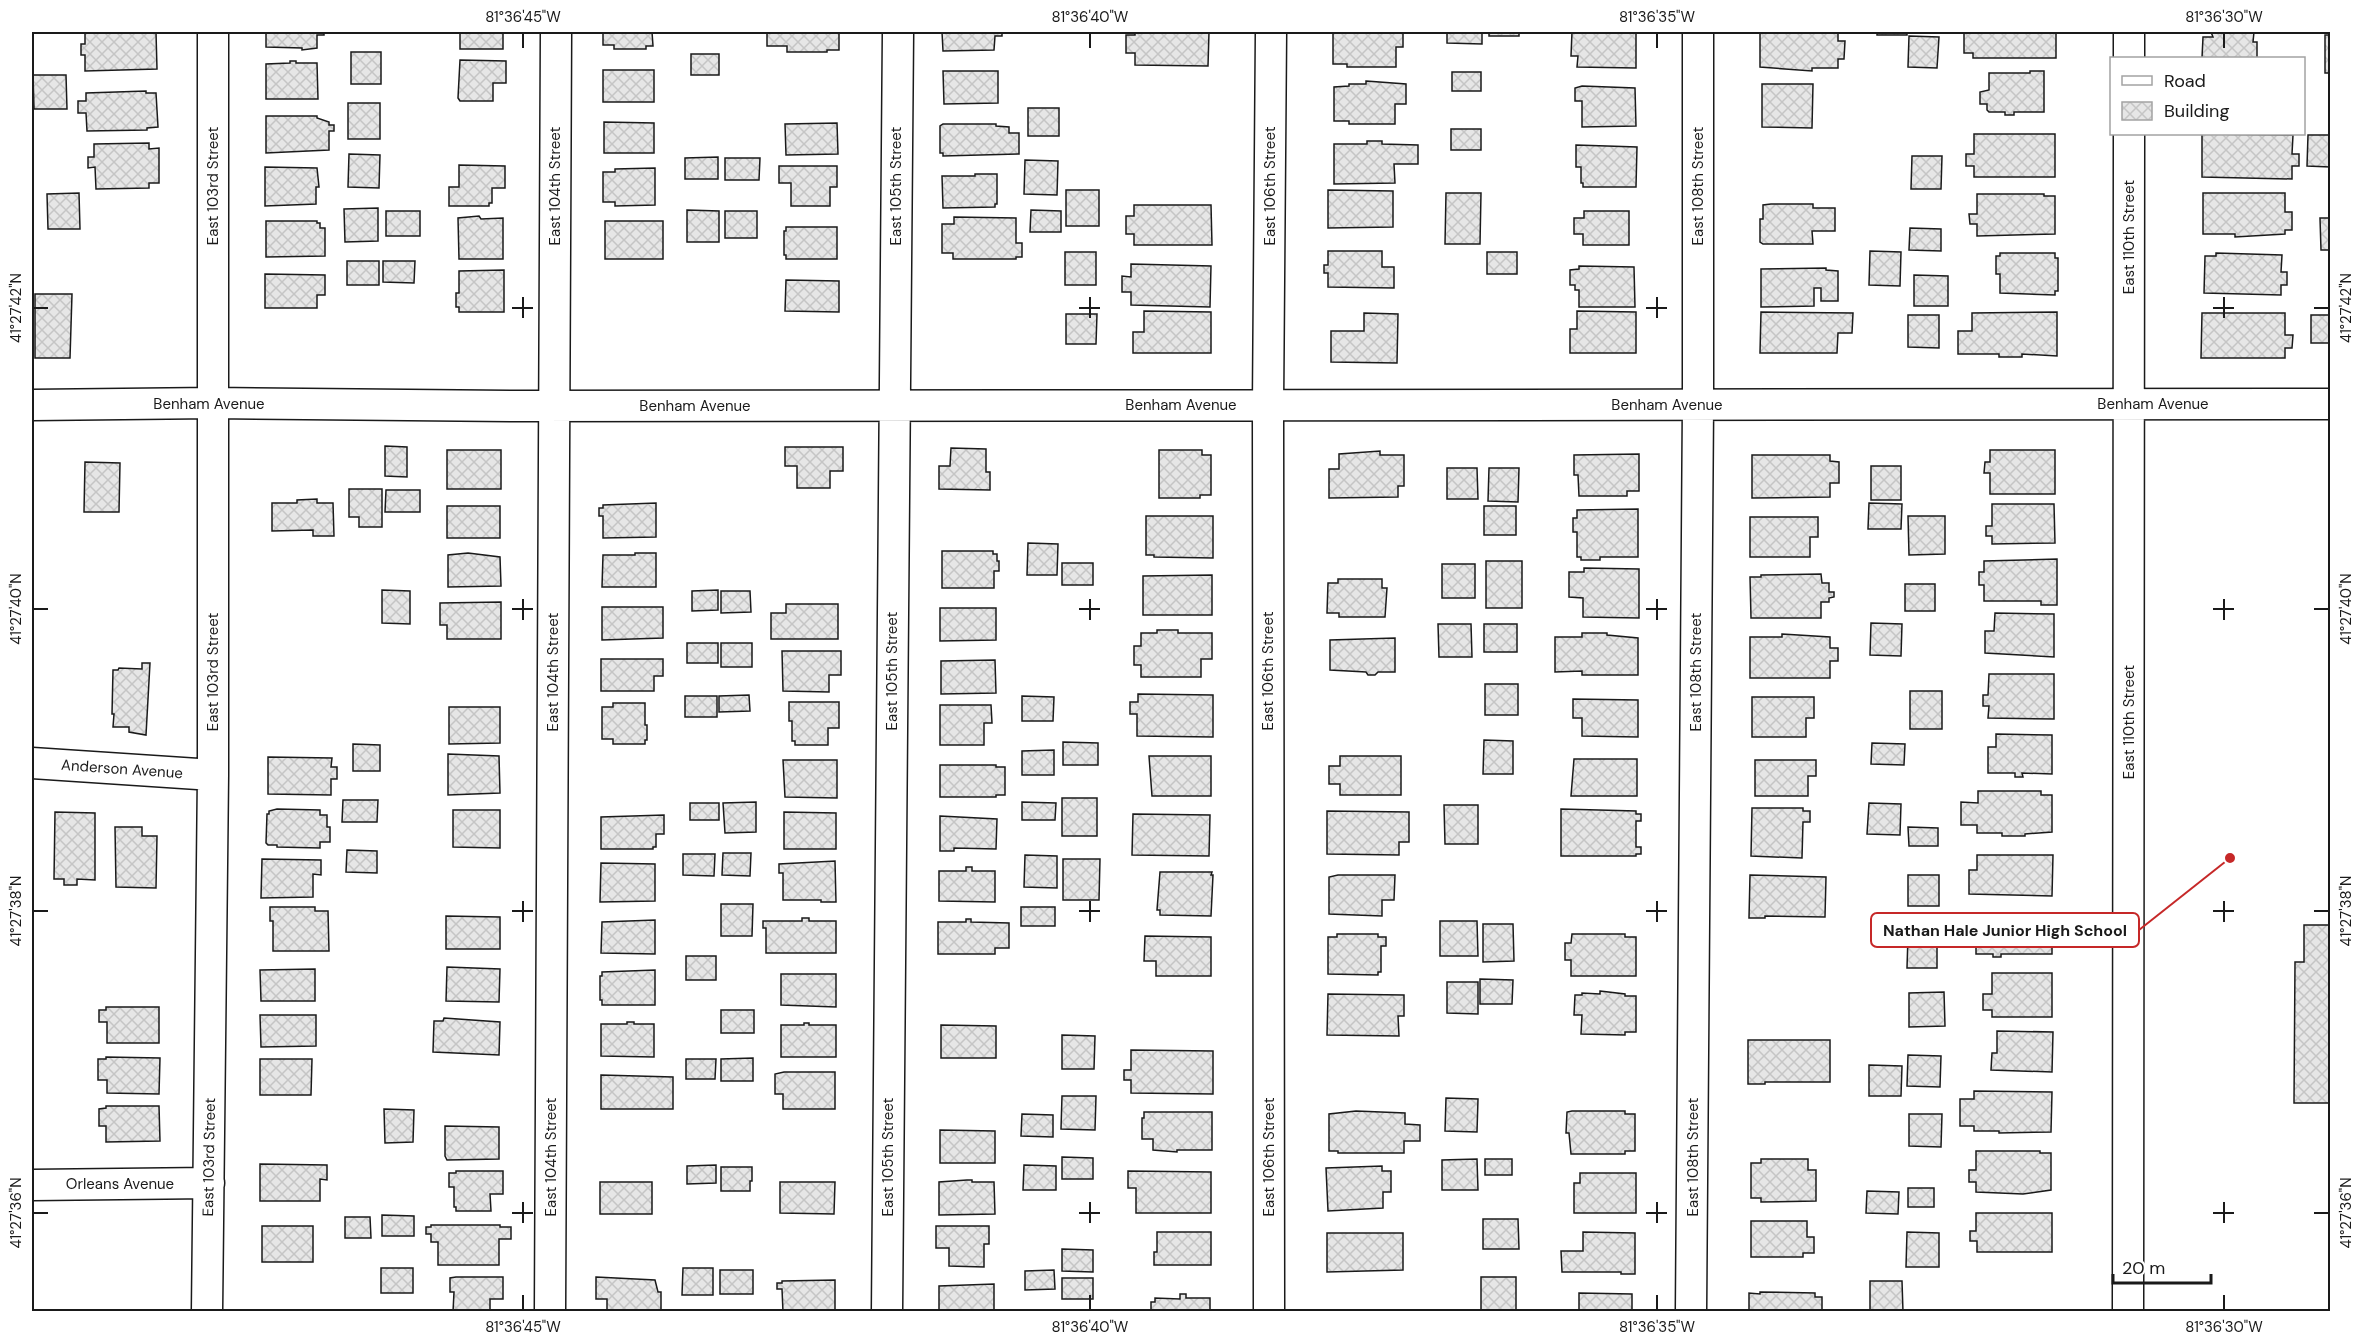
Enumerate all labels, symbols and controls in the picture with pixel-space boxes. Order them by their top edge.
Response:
text: 81°36'45"W [485,7,561,27]
text: 81°36'40"W [1052,7,1129,27]
text: 81°36'35"W [1619,7,1695,27]
text: 81°36'30"W [2185,7,2263,27]
legend [2110,57,2305,135]
text: Road [2164,69,2206,93]
text: Building [2164,99,2229,123]
street label: East 105th Street [886,126,906,245]
street label: East 106th Street [1260,126,1280,246]
street label: East 108th Street [1688,126,1708,245]
street label: East 103rd Street [203,127,223,245]
street label: East 104th Street [545,127,565,245]
street label: East 110th Street [2119,180,2139,294]
text: 41°27'42"N [6,273,26,343]
text: 41°27'42"N [2336,273,2356,343]
street label: Benham Avenue [153,394,265,414]
street label: Benham Avenue [2097,394,2209,414]
street label: Benham Avenue [1125,395,1237,415]
street label: Benham Avenue [1611,395,1723,415]
street label: Benham Avenue [639,396,751,416]
text: 41°27'40"N [6,573,26,645]
text: 41°27'40"N [2336,573,2356,645]
street label: East 105th Street [882,611,902,730]
street label: East 106th Street [1258,611,1278,731]
street label: East 108th Street [1686,612,1706,731]
street label: East 103rd Street [203,613,223,731]
street label: East 104th Street [543,613,563,731]
street label: East 110th Street [2119,665,2139,779]
street label: Anderson Avenue [60,755,184,783]
text: 41°27'38"N [6,876,26,946]
text: 41°27'38"N [2336,876,2356,946]
callout: Nathan Hale Junior High School [1871,913,2139,947]
text: Nathan Hale Junior High School [1883,920,2127,941]
street label: East 103rd Street [198,1097,220,1217]
street label: East 105th Street [878,1097,898,1216]
street label: East 106th Street [1259,1097,1279,1217]
street label: East 108th Street [1683,1097,1703,1216]
street label: East 104th Street [541,1098,561,1216]
street label: Orleans Avenue [66,1174,174,1194]
text: 41°27'36"N [6,1177,26,1249]
text: 41°27'36"N [2336,1177,2356,1249]
scale bar [2113,1247,2210,1285]
text: 20 m [2122,1256,2165,1280]
text: 81°36'45"W [485,1317,561,1337]
text: 81°36'40"W [1052,1317,1129,1337]
text: 81°36'35"W [1619,1317,1695,1337]
text: 81°36'30"W [2185,1317,2263,1337]

